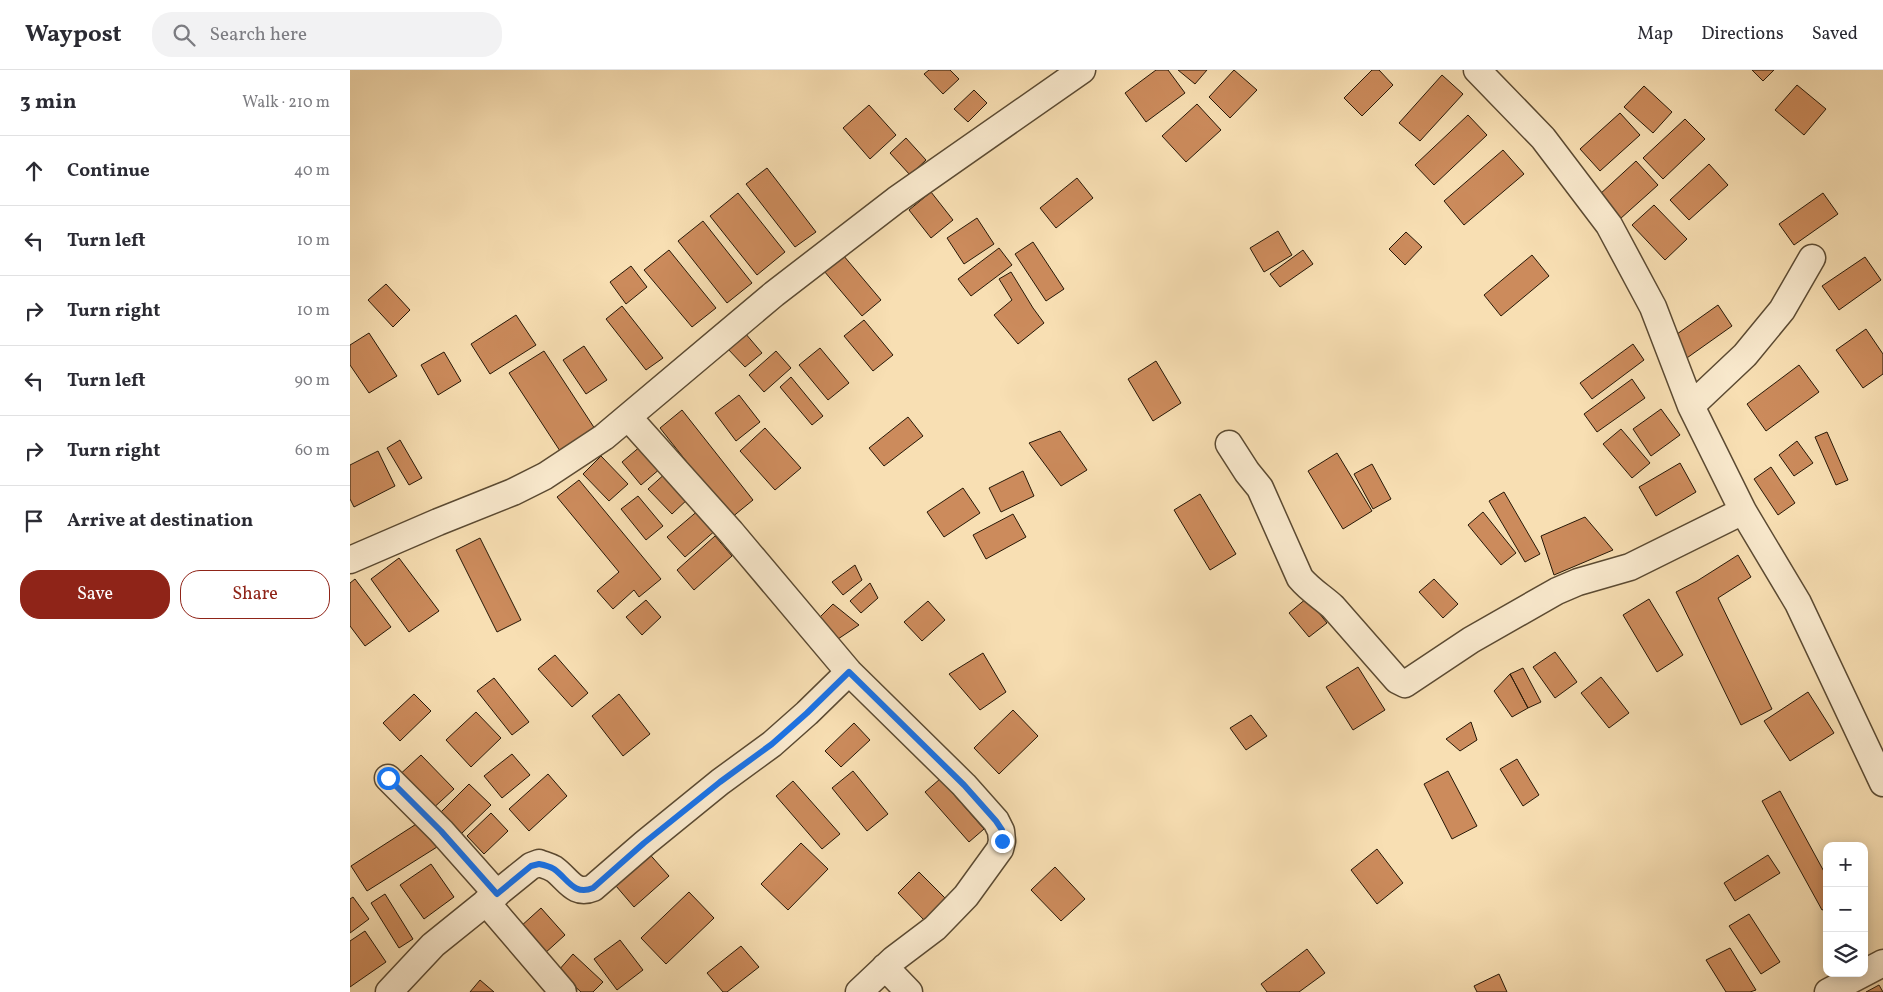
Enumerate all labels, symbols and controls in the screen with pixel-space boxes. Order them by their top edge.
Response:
search box [152,12,502,57]
text: Waypost [25,18,122,52]
icon: search [170,21,198,49]
text: Search here [210,22,307,48]
text: Map [1637,22,1673,47]
text: Directions [1701,22,1784,47]
text: Saved [1812,22,1858,47]
text: 3 min [20,88,76,117]
text: Walk · 210 m [242,92,330,114]
icon: ahead [20,157,48,185]
text: Continue [67,158,150,184]
text: 40 m [294,160,330,182]
icon: left [20,227,48,255]
text: Turn left [67,228,146,254]
text: 10 m [297,230,330,252]
icon: right [20,297,48,325]
text: Turn right [67,298,160,324]
text: 10 m [297,300,330,322]
icon: left [20,367,48,395]
text: Turn left [67,368,146,394]
text: 90 m [294,370,330,392]
icon: right [20,437,48,465]
text: Turn right [67,438,160,464]
text: 60 m [295,440,330,462]
icon: arrive [20,507,48,535]
text: Arrive at destination [67,508,253,534]
button: Save [20,570,170,619]
button: Share [180,570,330,619]
route start [377,767,400,790]
route end [991,830,1014,853]
map controls [1823,842,1868,977]
button: + [1823,842,1868,887]
button: − [1823,887,1868,932]
button: layers [1823,932,1868,977]

